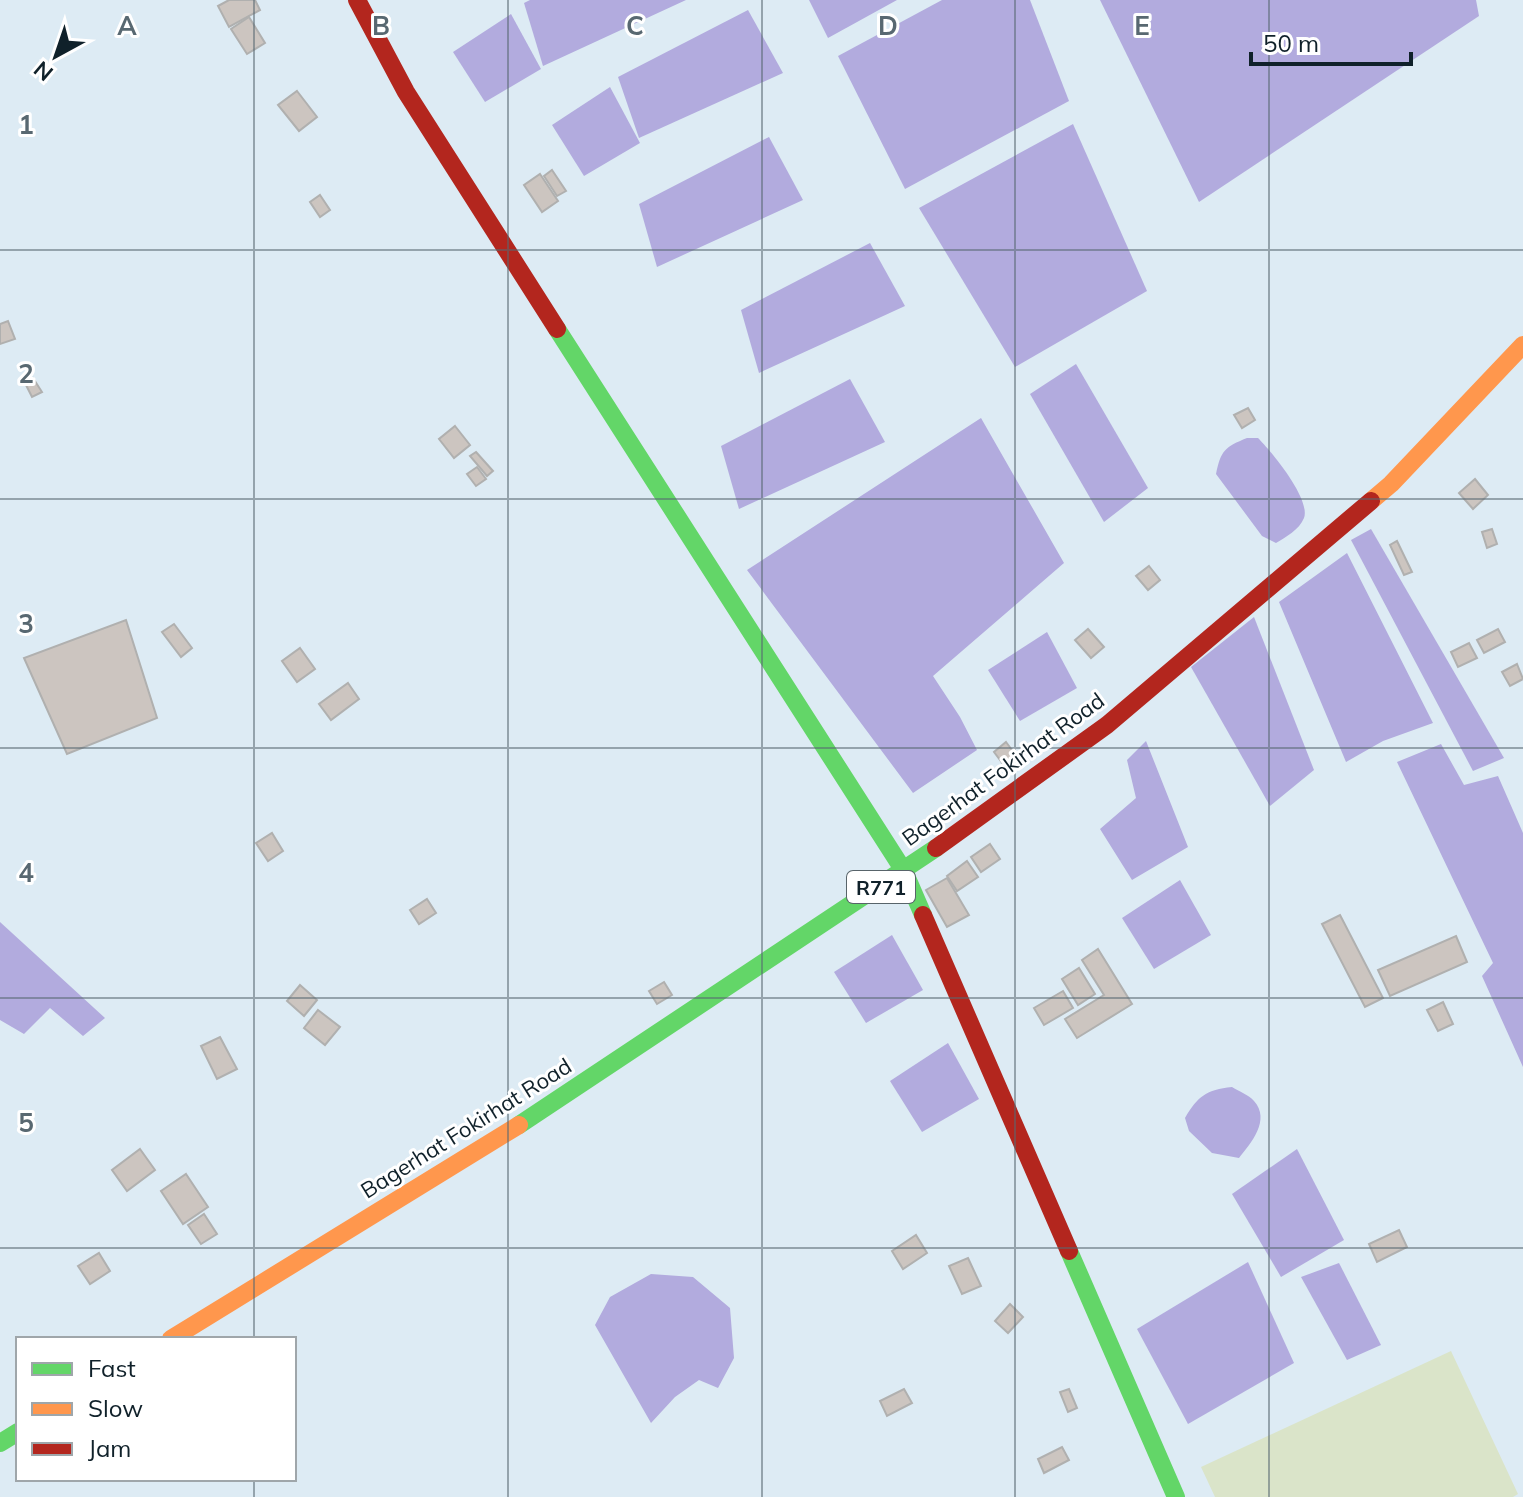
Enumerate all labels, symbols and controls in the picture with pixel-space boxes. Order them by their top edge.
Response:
text: A [117,9,137,42]
text: B [372,9,390,42]
text: C [626,9,644,42]
text: D [878,9,898,42]
text: E [1134,9,1150,42]
north arrow [16,16,96,96]
scale bar [1251,16,1411,66]
text: 50 m [1263,28,1319,58]
text: N [28,55,59,87]
text: 1 [18,108,34,141]
text: 2 [18,357,34,390]
text: 3 [18,607,34,640]
street label: Bagerhat Fokirhat Road [896,686,1110,852]
text: 4 [18,856,34,889]
road number: R771 [847,871,915,903]
street label: Bagerhat Fokirhat Road [355,1052,577,1204]
text: 5 [18,1106,34,1139]
legend [16,1337,296,1481]
text: Fast [88,1353,136,1383]
text: Slow [88,1393,143,1423]
text: Jam [88,1433,131,1463]

